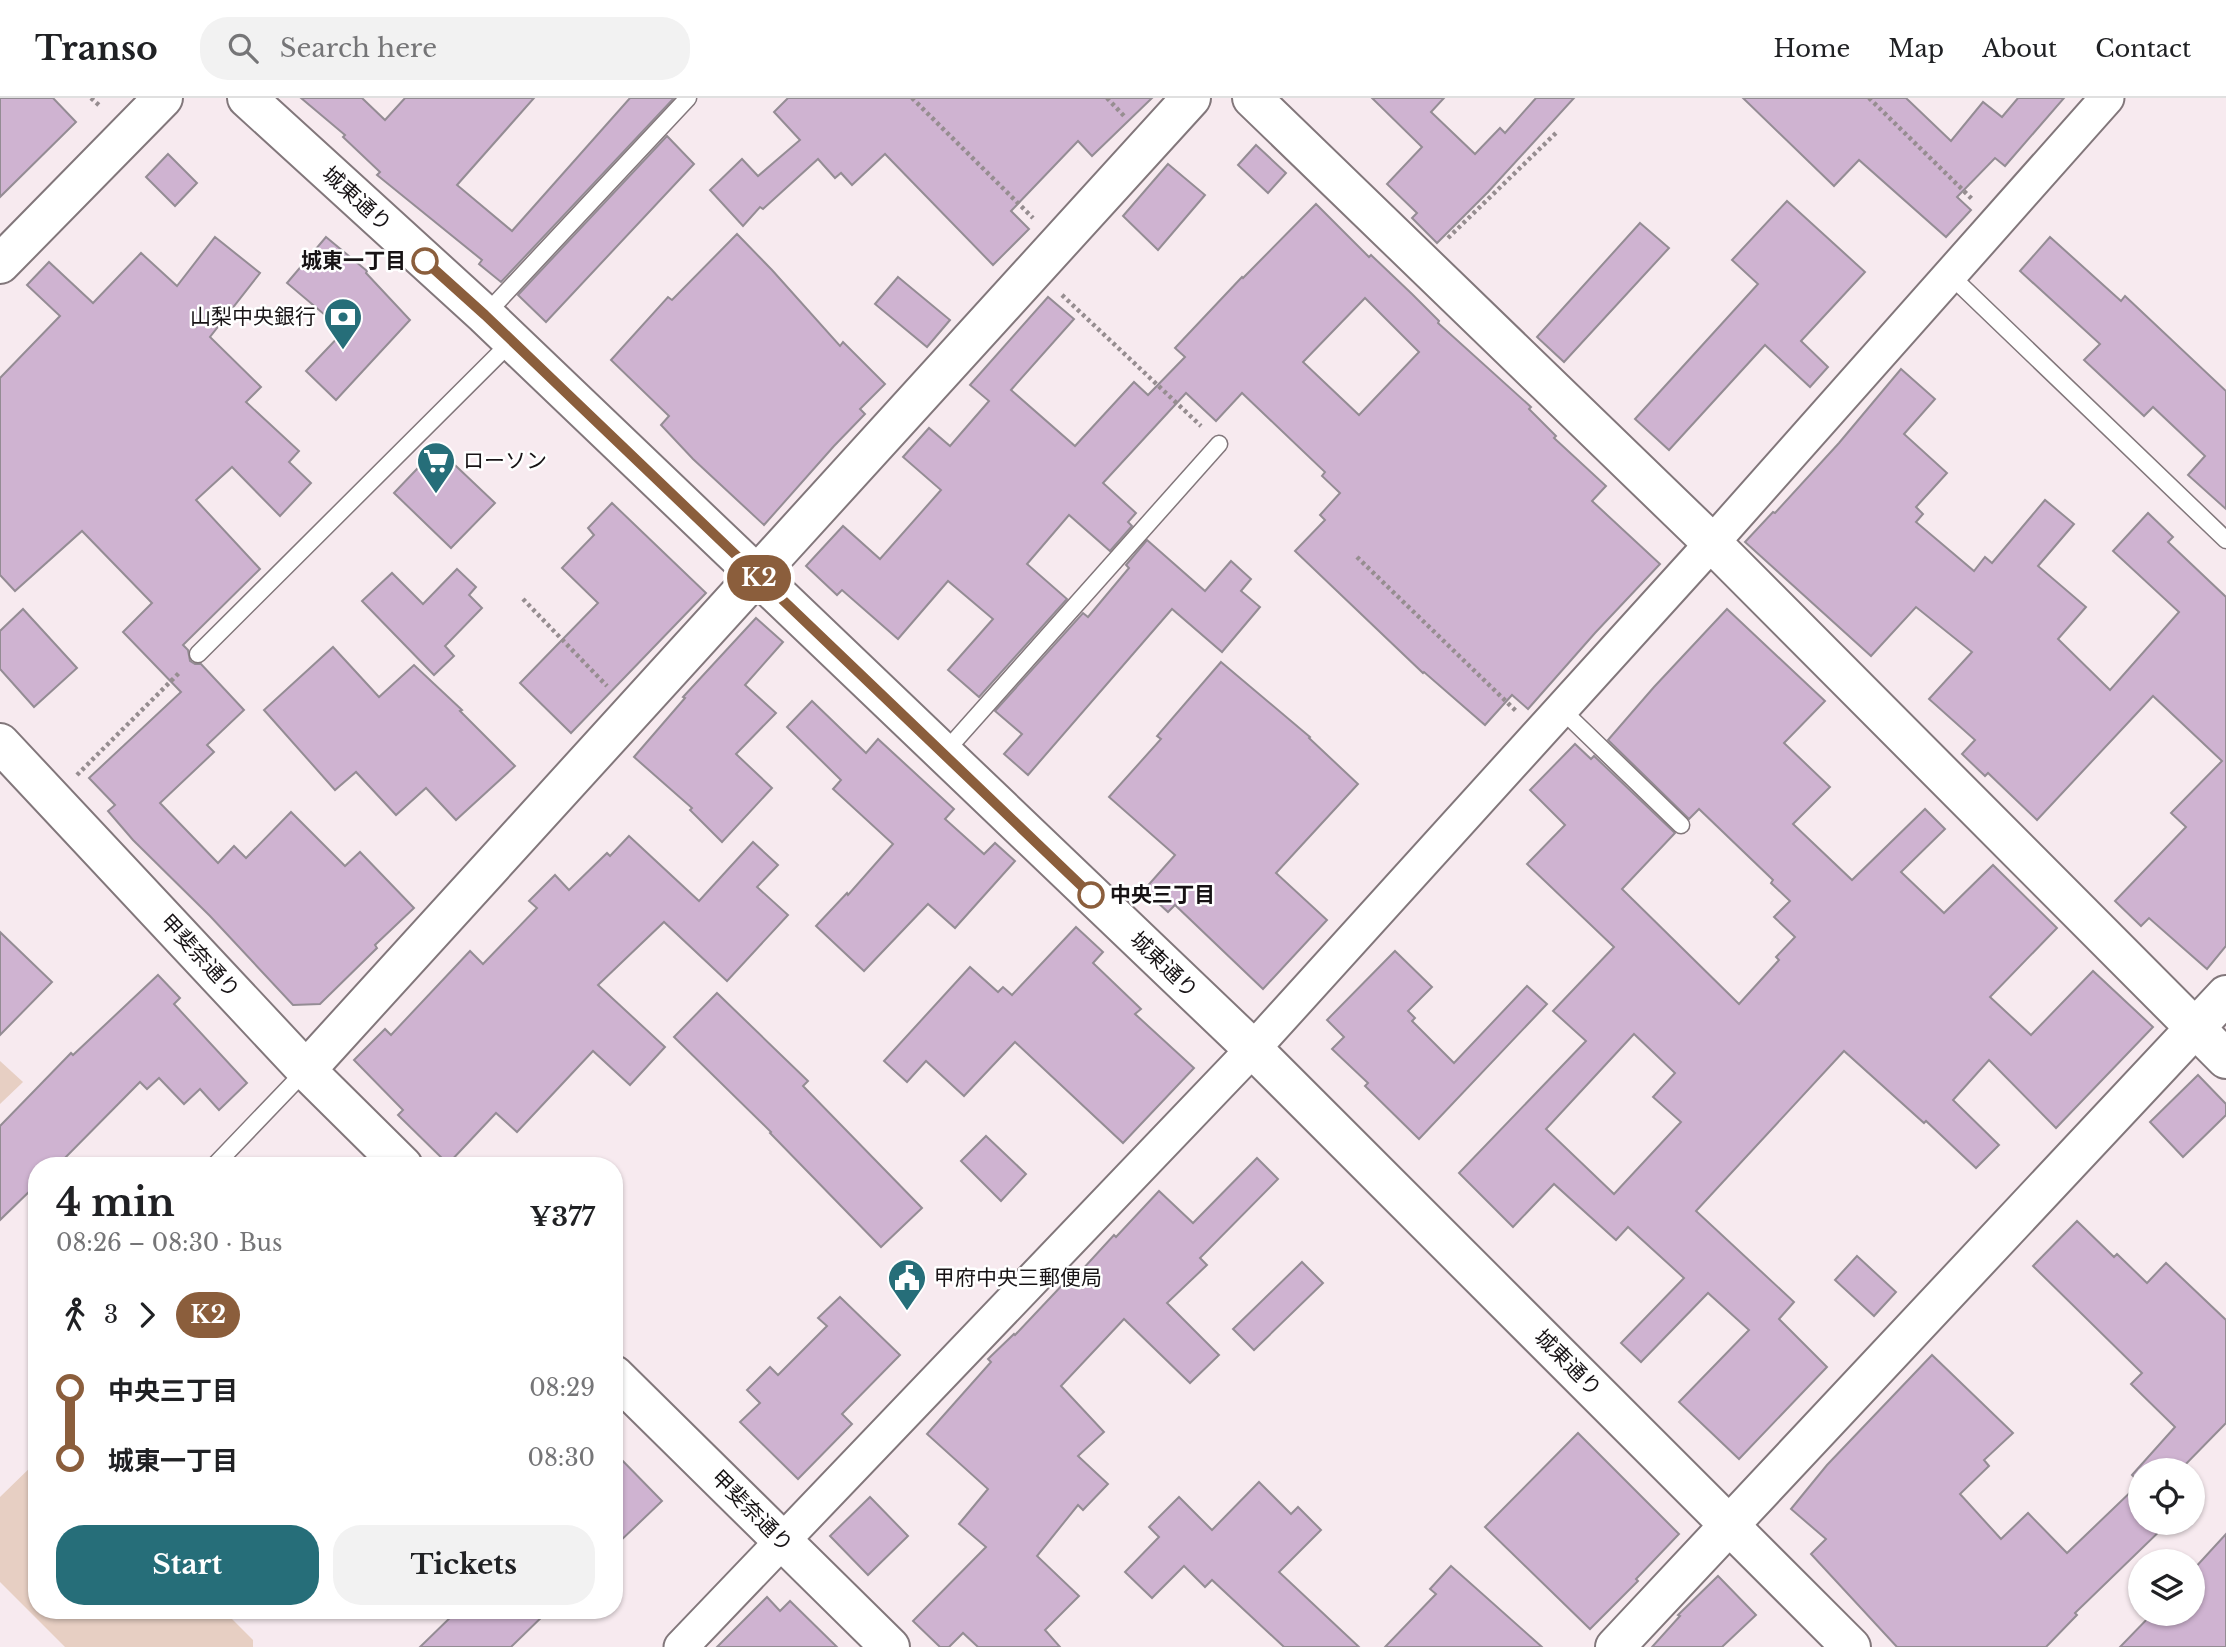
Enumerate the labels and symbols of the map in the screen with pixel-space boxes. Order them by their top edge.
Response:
street label: 城東通り [317,161,397,237]
place label: 城東一丁目 [301,248,406,274]
marker: 城東一丁目 [412,248,438,274]
bank icon: 山梨中央銀行 [322,296,364,351]
place label: 山梨中央銀行 [190,304,316,330]
supermarket icon: ローソン [415,440,457,495]
place label: ローソン [463,448,547,474]
line badge: K2 [728,555,790,601]
marker: 中央三丁目 [1078,882,1104,908]
place label: 中央三丁目 [1110,882,1215,908]
street label: 甲斐奈通り [155,909,245,1003]
street label: 城東通り [1125,926,1203,1004]
public building icon: 甲府中央三郵便局 [886,1257,928,1312]
place label: 甲府中央三郵便局 [934,1265,1102,1291]
street label: 城東通り [1529,1324,1607,1402]
street label: 甲斐奈通り [706,1465,798,1557]

